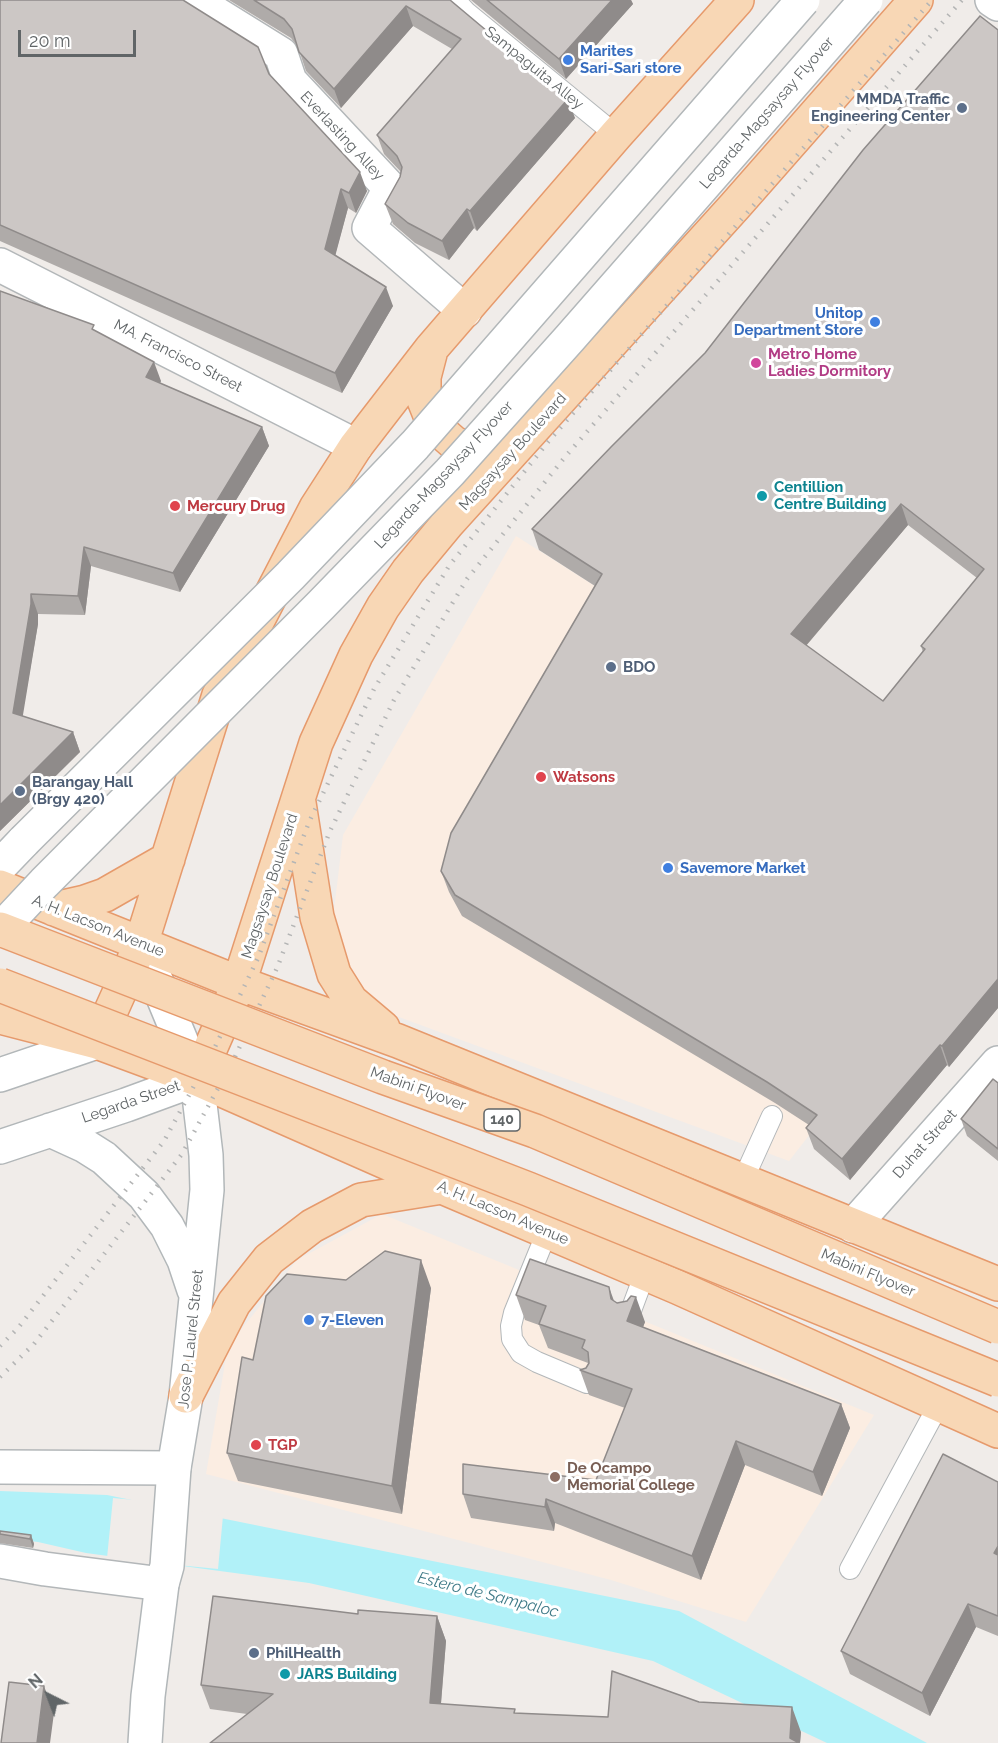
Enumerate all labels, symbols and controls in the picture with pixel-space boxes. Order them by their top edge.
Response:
scale bar [21,18,140,56]
street label: Sampaguita Alley [481,23,587,113]
text: 20 m [29,30,71,51]
street label: Legarda-Magsaysay Flyover [696,33,838,193]
place label: Marites Sari-Sari store [580,42,681,77]
marker: Marites Sari-Sari store [561,53,575,67]
street label: Everlasting Alley [296,88,388,184]
place label: MMDA Traffic Engineering Center [811,90,950,125]
marker: MMDA Traffic Engineering Center [955,101,969,115]
place label: Unitop Department Store [734,304,863,339]
marker: Unitop Department Store [868,315,882,329]
street label: MA. Francisco Street [111,316,245,396]
place label: Metro Home Ladies Dormitory [768,345,891,380]
marker: Metro Home Ladies Dormitory [749,356,763,370]
street label: Magsaysay Boulevard [456,390,570,514]
street label: Legarda-Magsaysay Flyover [371,397,517,553]
place label: Centillion Centre Building [774,478,886,513]
marker: Centillion Centre Building [755,489,769,503]
place label: Mercury Drug [187,497,285,515]
marker: Mercury Drug [168,499,182,513]
place label: BDO [623,658,655,676]
marker: BDO [604,660,618,674]
place label: Watsons [553,768,615,786]
marker: Watsons [534,770,548,784]
place label: Barangay Hall (Brgy 420) [32,773,133,808]
marker: Barangay Hall (Brgy 420) [13,784,27,798]
street label: Magsaysay Boulevard [238,811,302,961]
place label: Savemore Market [680,859,806,877]
marker: Savemore Market [661,861,675,875]
street label: A. H. Lacson Avenue [29,891,167,961]
street label: Mabini Flyover [368,1063,468,1115]
street label: Legarda Street [79,1077,183,1127]
street label: Duhat Street [889,1106,961,1182]
road number: 140 [484,1109,520,1131]
street label: A. H. Lacson Avenue [435,1177,571,1249]
street label: Mabini Flyover [818,1245,918,1301]
street label: Jose P. Laurel Street [175,1269,207,1409]
place label: 7-Eleven [321,1311,384,1329]
marker: 7-Eleven [302,1313,316,1327]
place label: TGP [268,1436,297,1454]
marker: TGP [249,1438,263,1452]
place label: De Ocampo Memorial College [567,1459,695,1494]
marker: De Ocampo Memorial College [548,1470,562,1484]
water label: Estero de Sampaloc [416,1568,560,1622]
place label: PhilHealth [266,1644,341,1662]
marker: PhilHealth [247,1646,261,1660]
north arrow [18,1665,78,1725]
place label: JARS Building [297,1665,397,1683]
marker: JARS Building [278,1667,292,1681]
text: N [25,1670,47,1692]

